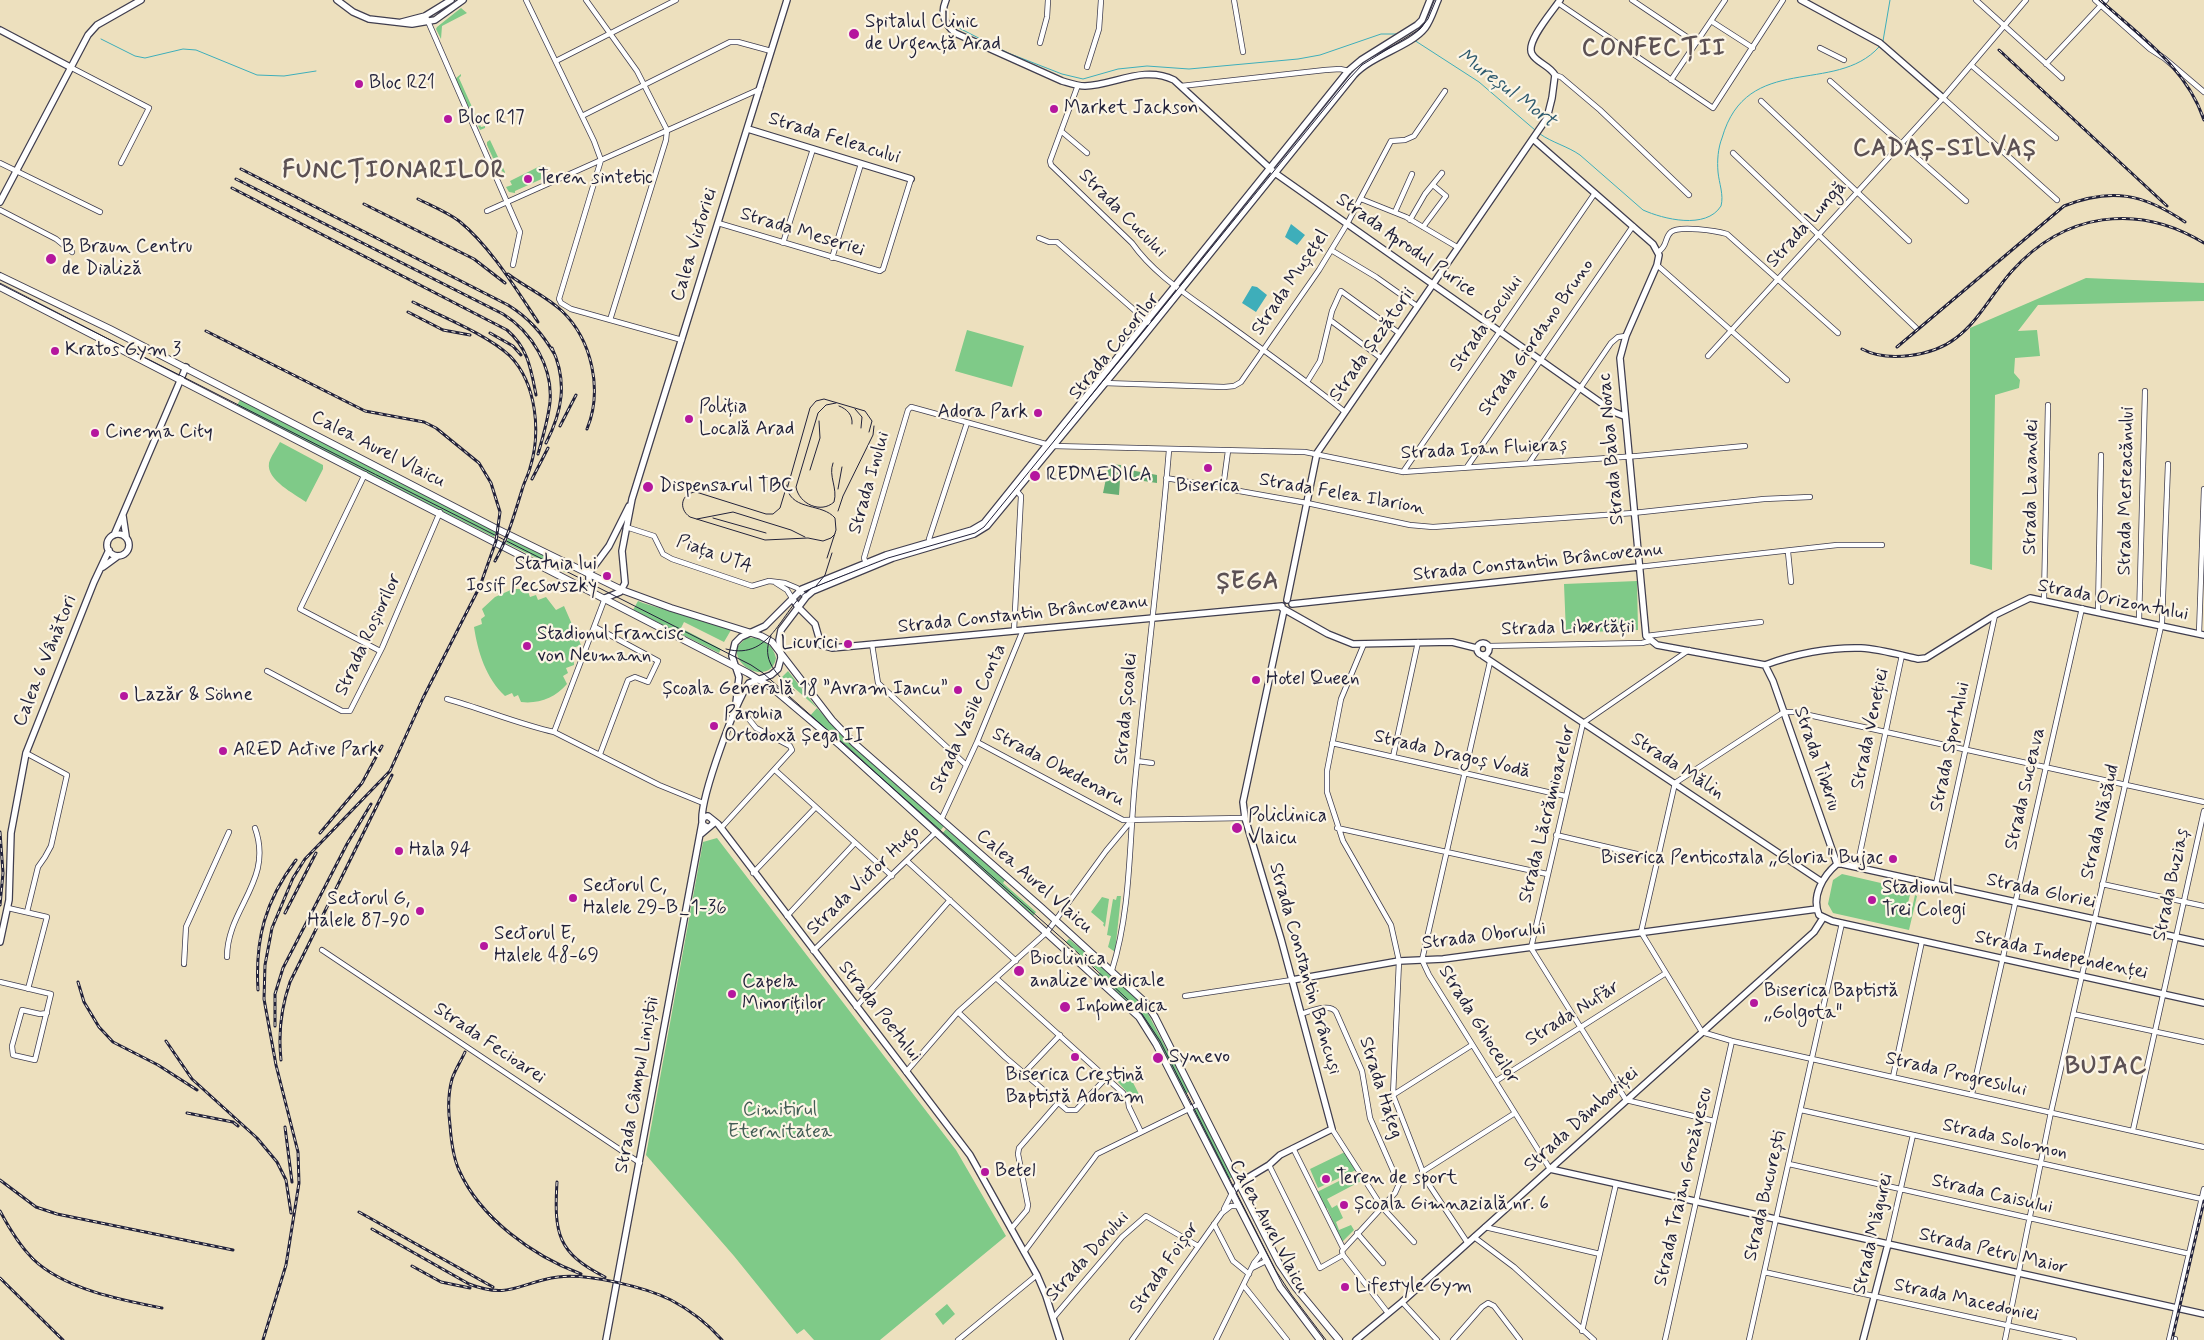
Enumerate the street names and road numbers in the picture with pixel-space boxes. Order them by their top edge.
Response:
street label: Strada Feleacului [765,108,903,170]
street label: Strada Cucului [1073,165,1171,263]
street label: Strada Lungă [1762,177,1852,273]
street label: Calea Victoriei [667,186,723,304]
street label: Strada Aprodul Purice [1331,189,1481,303]
street label: Strada Meseriei [737,203,867,263]
street label: Strada Mușețel [1247,226,1335,340]
street label: Strada Giordano Bruno [1474,255,1600,421]
street label: Strada Socului [1445,271,1529,377]
street label: Strada Șezătorii [1325,284,1421,406]
street label: Strada Cocorilor [1065,289,1165,405]
street label: Strada Baba Novac [1594,372,1630,526]
street label: Calea Aurel Vlaicu [307,406,449,494]
street label: Strada Mesteacănului [2114,406,2140,576]
street label: Strada Lavandei [2019,419,2045,555]
street label: Strada Inului [844,429,896,537]
street label: Strada Ioan Fluieraș [1400,434,1568,466]
street label: Strada Felea Ilarion [1257,469,1427,521]
street label: Piața UTA [673,531,755,579]
street label: Strada Constantin Brâncoveanu [1412,539,1664,587]
street label: Strada Roșiorilor [331,570,407,700]
street label: Strada Orizontului [2036,575,2190,627]
street label: Strada Constantin Brâncoveanu [897,591,1149,639]
street label: Calea 6 Vânători [9,592,83,730]
street label: Strada Libertății [1501,616,1635,642]
street label: Strada Vasile Conta [926,641,1012,797]
street label: Strada Școalei [1111,652,1143,766]
street label: Strada Veneției [1847,666,1895,792]
street label: Strada Sportului [1926,680,1976,814]
street label: Strada Tiberiu [1787,704,1845,814]
street label: Strada Obedenaru [988,723,1128,813]
street label: Strada Lăcrămioarelor [1515,723,1581,905]
street label: Strada Dragoș Vodă [1371,726,1533,784]
street label: Strada Suceava [2001,726,2051,852]
street label: Strada Mălin [1626,728,1728,806]
street label: Strada Năsăud [2077,762,2125,882]
street label: Strada Victor Hugo [803,821,925,941]
street label: Calea Aurel Vlaicu [971,825,1097,939]
street label: Strada Buziaș [2149,827,2195,943]
street label: Strada Constantin Brâncuși [1263,861,1345,1077]
street label: Strada Gloriei [1984,869,2098,915]
street label: Strada Oborului [1421,918,1547,956]
street label: Strada Independenței [1972,927,2150,985]
street label: Strada Poetului [832,957,926,1067]
street label: Strada Ghioceilor [1433,962,1523,1088]
street label: Strada Nufăr [1522,976,1624,1052]
street label: Strada Câmpul Liniștii [611,995,665,1175]
street label: Strada Fecioarei [429,998,549,1090]
street label: Strada Hațeg [1353,1034,1407,1142]
street label: Strada Progresului [1883,1048,2029,1102]
street label: Strada Dâmboviței [1520,1063,1644,1177]
street label: Strada Traian Grozăvescu [1650,1085,1718,1289]
street label: Strada Solomon [1940,1115,2070,1165]
street label: Strada București [1740,1129,1792,1263]
street label: Calea Aurel Vlaicu [1223,1156,1313,1298]
street label: Strada Caisului [1929,1170,2055,1220]
street label: Strada Măgurei [1849,1171,1899,1297]
street label: Strada Dorului [1041,1207,1135,1307]
street label: Strada Foișor [1125,1218,1205,1318]
street label: Strada Petru Maior [1917,1224,2069,1280]
street label: Strada Macedoniei [1892,1275,2040,1327]

